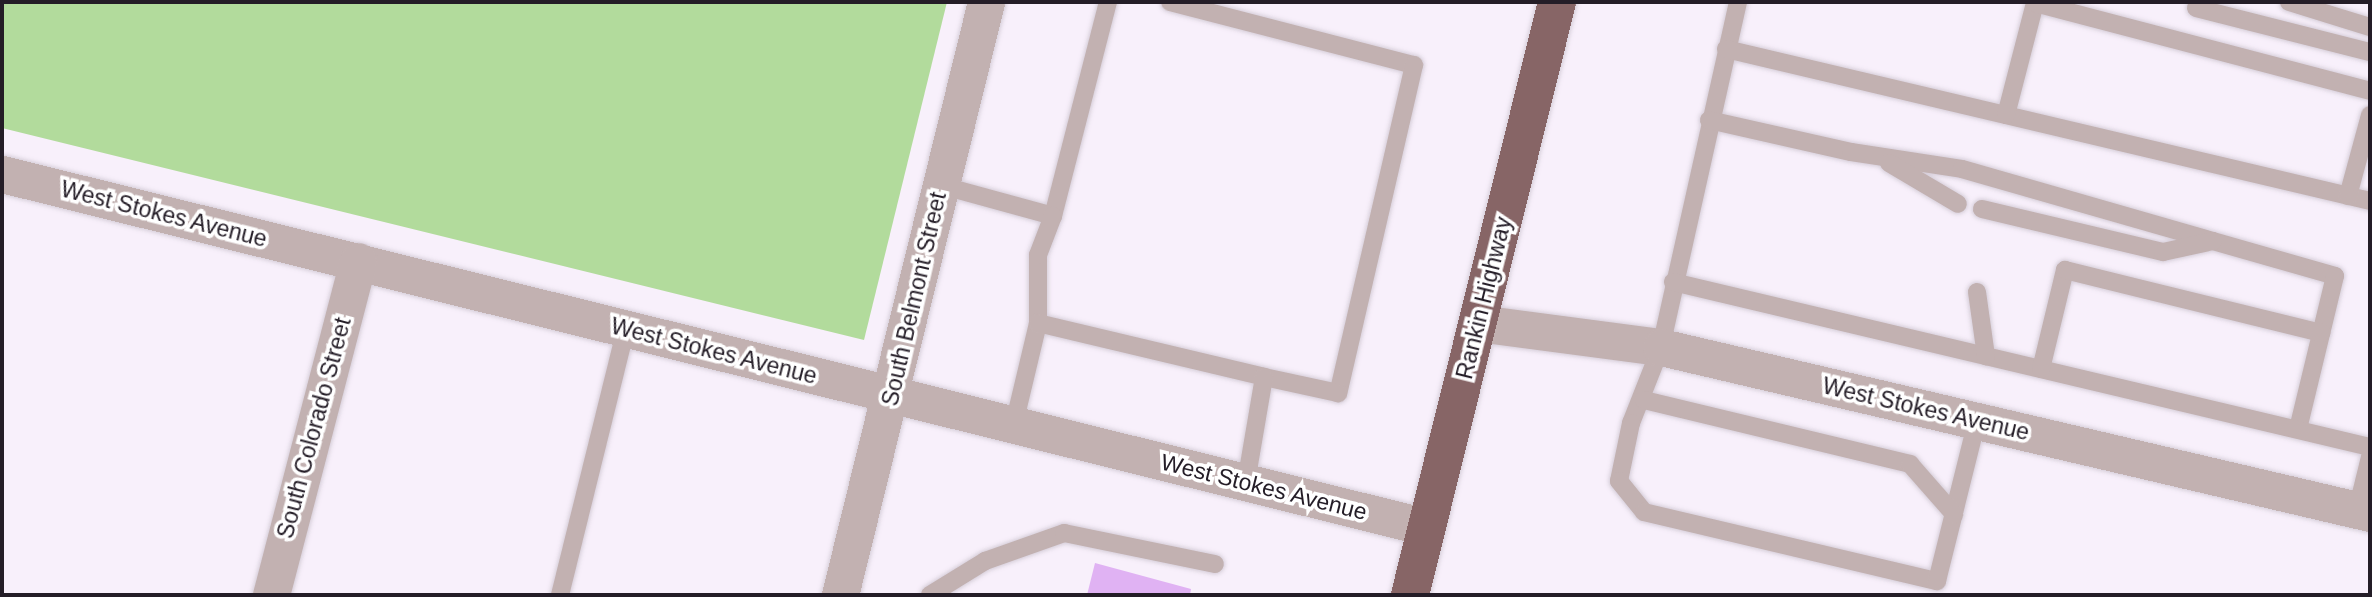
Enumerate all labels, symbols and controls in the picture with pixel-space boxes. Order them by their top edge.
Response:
street label: West Stokes Avenue [57,175,271,253]
street label: South Belmont Street [876,189,952,409]
street label: Rankin Highway [1451,214,1517,382]
street label: West Stokes Avenue [607,312,821,390]
street label: South Colorado Street [271,315,357,541]
street label: West Stokes Avenue [1819,372,2033,446]
street label: West Stokes Avenue [1157,448,1371,526]

